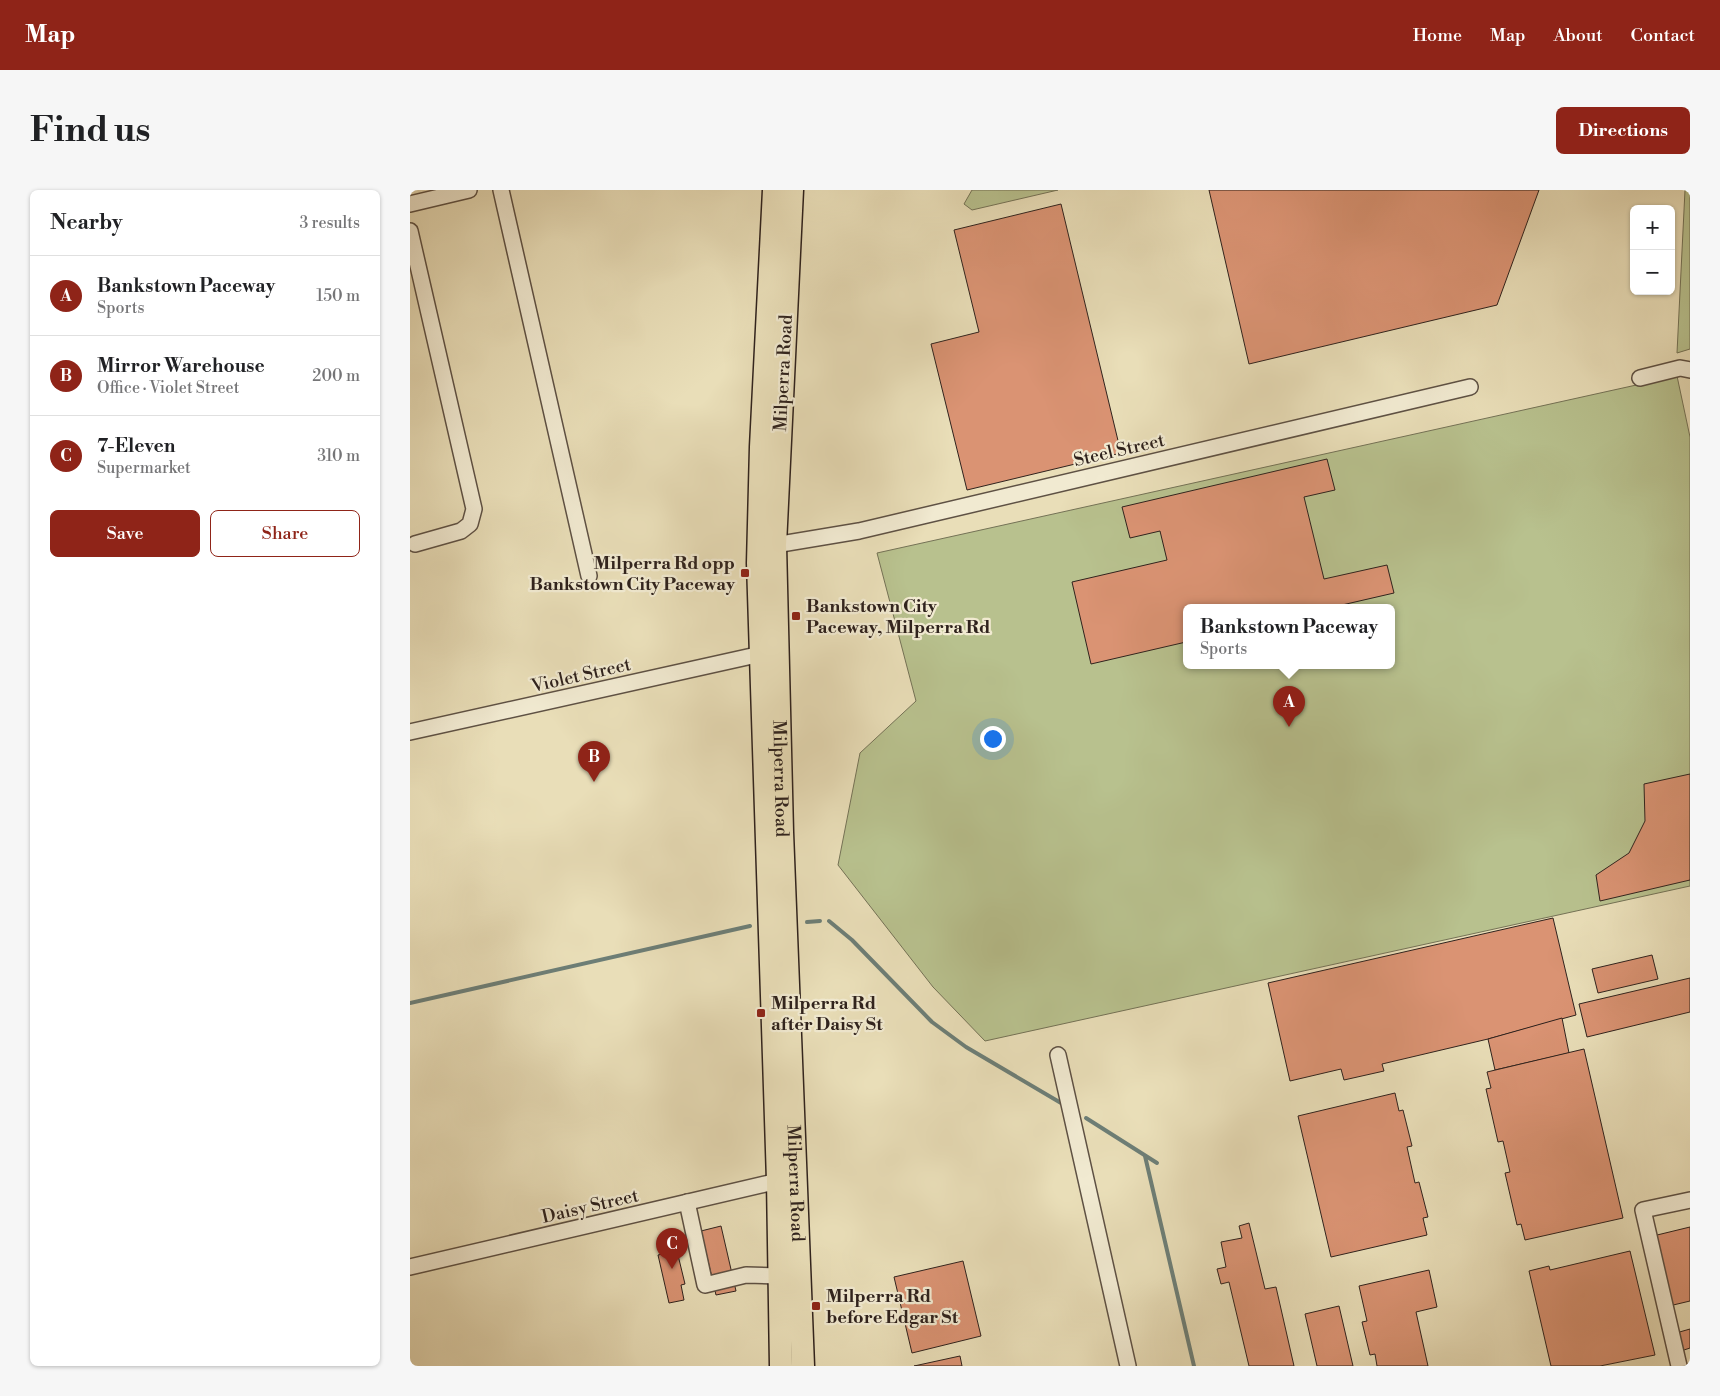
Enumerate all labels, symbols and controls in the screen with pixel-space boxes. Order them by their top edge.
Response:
text: Map [25,20,75,50]
text: Home [1413,24,1462,47]
text: Map [1490,24,1526,47]
text: About [1554,24,1603,47]
text: Contact [1631,24,1695,47]
button: Directions [1556,107,1690,154]
text: Find us [30,109,150,152]
map controls [1630,205,1675,295]
button: + [1630,205,1675,250]
text: Nearby [50,210,123,236]
text: 3 results [299,213,360,233]
button: − [1630,250,1675,295]
text: Bankstown Paceway [97,274,275,298]
text: A [60,286,72,306]
text: 150 m [316,286,360,306]
text: Sports [97,298,144,318]
street label: Milperra Road [769,313,798,432]
text: Mirror Warehouse [97,354,265,378]
text: B [60,366,72,386]
text: 200 m [312,366,360,386]
text: Office · Violet Street [97,378,239,398]
street label: Steel Street [1071,429,1167,472]
text: 7-Eleven [97,434,175,458]
text: C [60,446,72,466]
text: 310 m [317,446,360,466]
text: Supermarket [97,458,191,478]
button: Save [50,510,200,557]
button: Share [210,510,360,557]
place label: Milperra Rd opp Bankstown City Paceway [529,552,736,596]
marker: Milperra Rd opp Bankstown City Paceway [739,567,751,579]
place label: Bankstown City Paceway, Milperra Rd [806,595,990,639]
popup [1183,604,1395,669]
marker: Bankstown City Paceway, Milperra Rd [790,610,802,622]
text: Bankstown Paceway [1200,615,1378,639]
text: Sports [1200,639,1247,659]
street label: Violet Street [528,653,634,698]
pin: A [1273,686,1305,727]
street label: Milperra Road [767,720,793,838]
your location [980,726,1006,752]
pin: B [578,741,610,782]
place label: Milperra Rd after Daisy St [771,992,883,1036]
marker: Milperra Rd after Daisy St [755,1007,767,1019]
street label: Milperra Road [782,1124,809,1243]
street label: Daisy Street [539,1184,641,1229]
pin: C [656,1228,688,1269]
place label: Milperra Rd before Edgar St [826,1285,959,1329]
marker: Milperra Rd before Edgar St [810,1300,822,1312]

